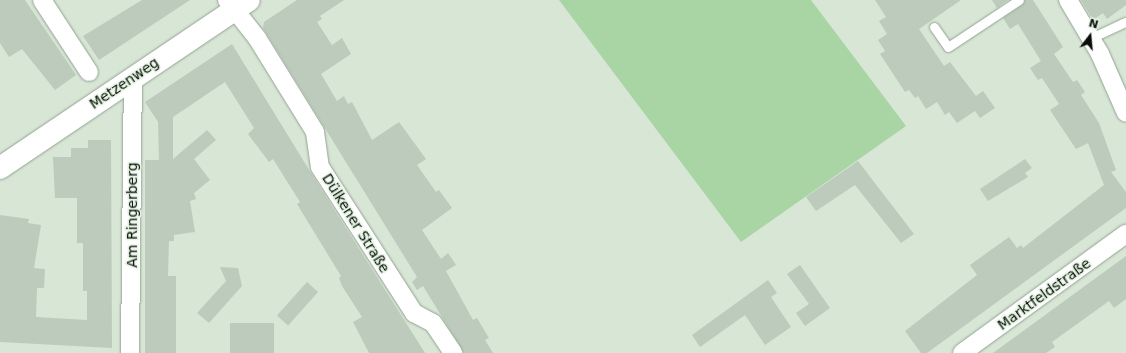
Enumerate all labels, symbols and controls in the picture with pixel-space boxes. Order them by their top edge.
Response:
north arrow [1070,16,1110,56]
text: N [1087,16,1100,32]
street label: Metzenweg [86,54,162,112]
street label: Am Ringerberg [124,162,140,268]
street label: Dülkener Straße [319,170,393,276]
street label: Marktfeldstraße [994,255,1094,333]

